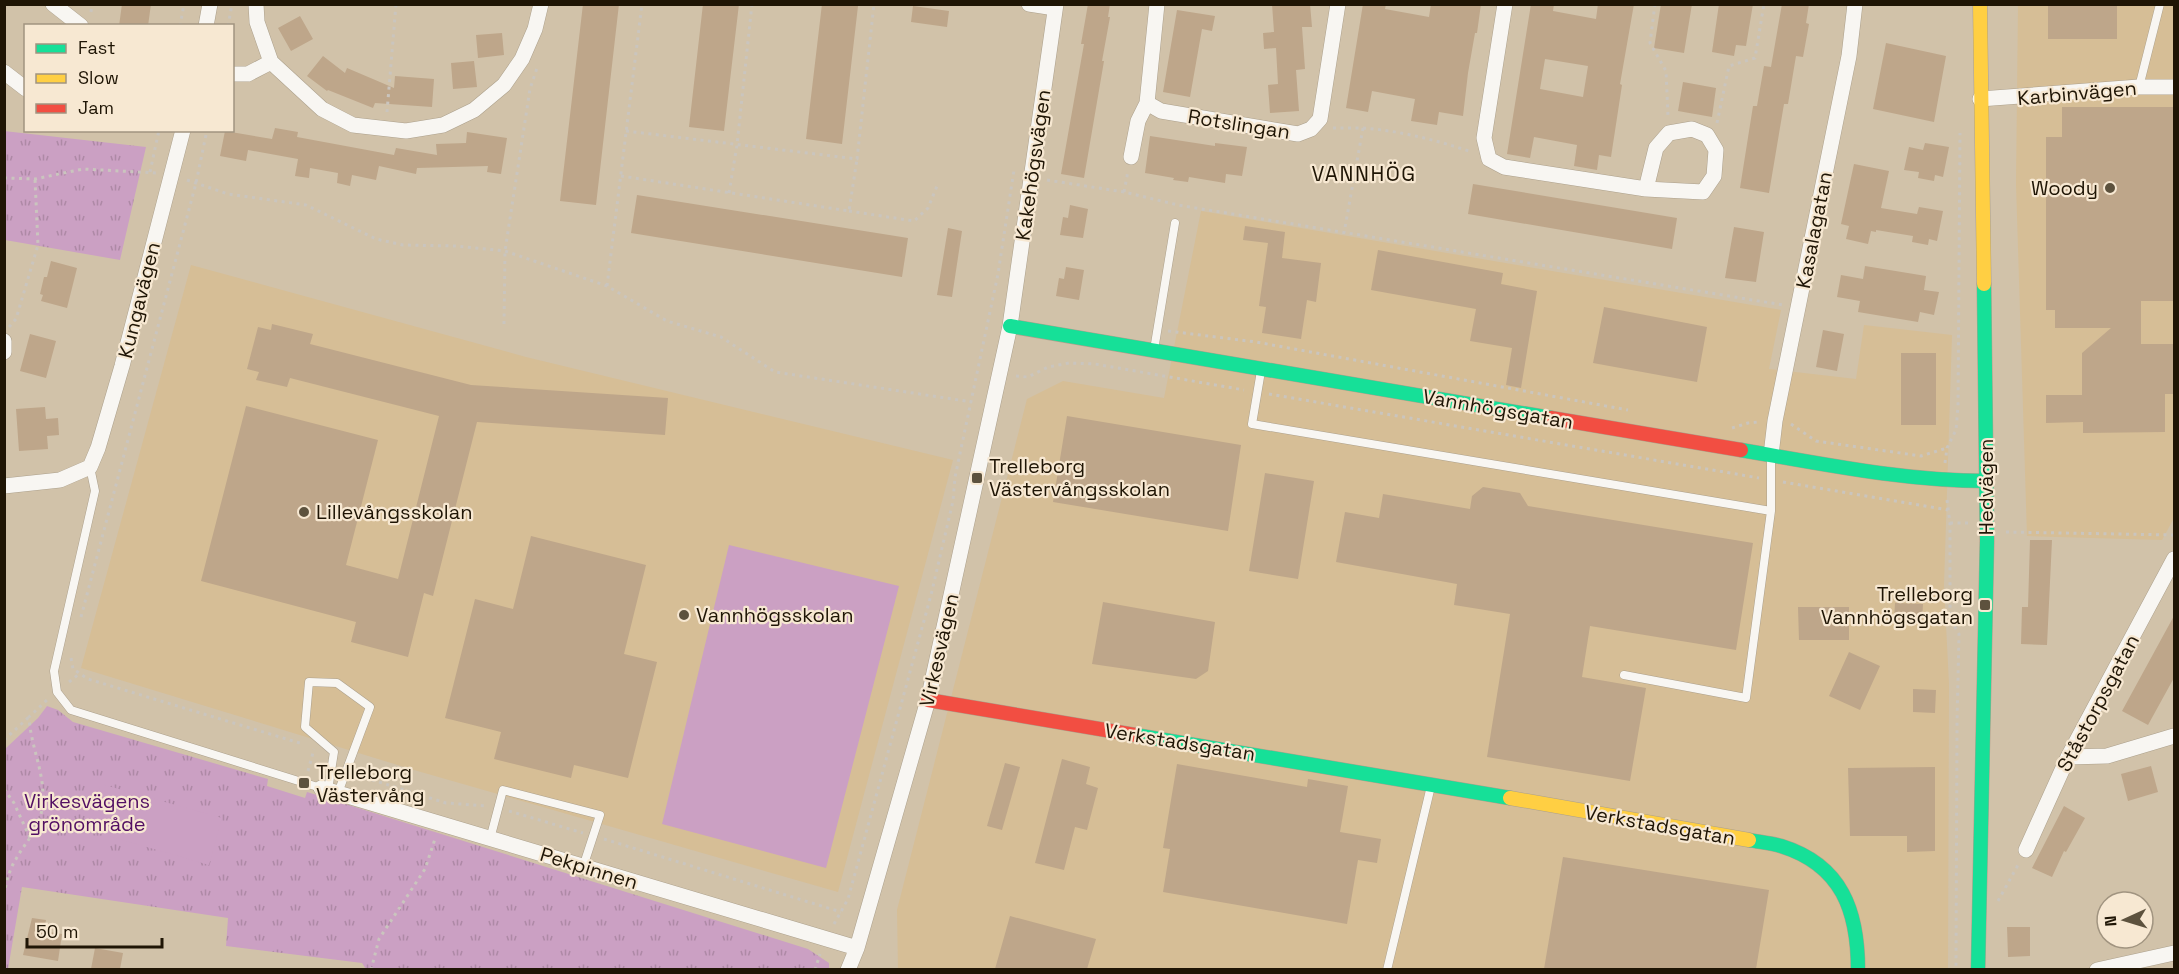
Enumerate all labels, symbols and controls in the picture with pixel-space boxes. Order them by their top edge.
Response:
legend [24,24,234,132]
text: Fast [78,36,115,59]
text: Slow [78,66,119,89]
street label: Karbinvägen [2016,75,2138,111]
street label: Kakehögsvägen [1010,88,1056,242]
text: Jam [78,96,114,119]
street label: Rotslingan [1186,103,1292,145]
district label: VANNHÖG [1311,160,1417,187]
street label: Kasalagatan [1790,169,1838,291]
place label: Woody [2031,175,2098,201]
marker: Woody [2103,181,2117,195]
street label: Kungavägen [112,239,166,361]
street label: Vannhögsgatan [1421,383,1575,435]
street label: Hedvägen [1973,439,1999,535]
place label: Trelleborg Västervångsskolan [989,453,1170,502]
marker: Trelleborg Västervångsskolan [970,471,984,485]
place label: Lillevångsskolan [316,499,472,525]
marker: Lillevångsskolan [297,505,311,519]
place label: Trelleborg Vannhögsgatan [1821,581,1973,630]
street label: Virkesvägen [913,591,965,709]
marker: Trelleborg Vannhögsgatan [1978,598,1992,612]
place label: Vannhögsskolan [696,602,853,628]
marker: Vannhögsskolan [677,608,691,622]
street label: Ståstorpsgatan [2051,630,2145,776]
street label: Verkstadsgatan [1103,717,1257,767]
place label: Trelleborg Västervång [316,759,425,808]
marker: Trelleborg Västervång [297,776,311,790]
park label: Virkesvägens grönområde [24,788,150,837]
street label: Verkstadsgatan [1583,799,1737,851]
street label: Pekpinnen [537,841,641,895]
north arrow [2095,890,2155,950]
scale bar [27,911,162,949]
text: N [2100,915,2121,927]
text: 50 m [36,920,78,943]

